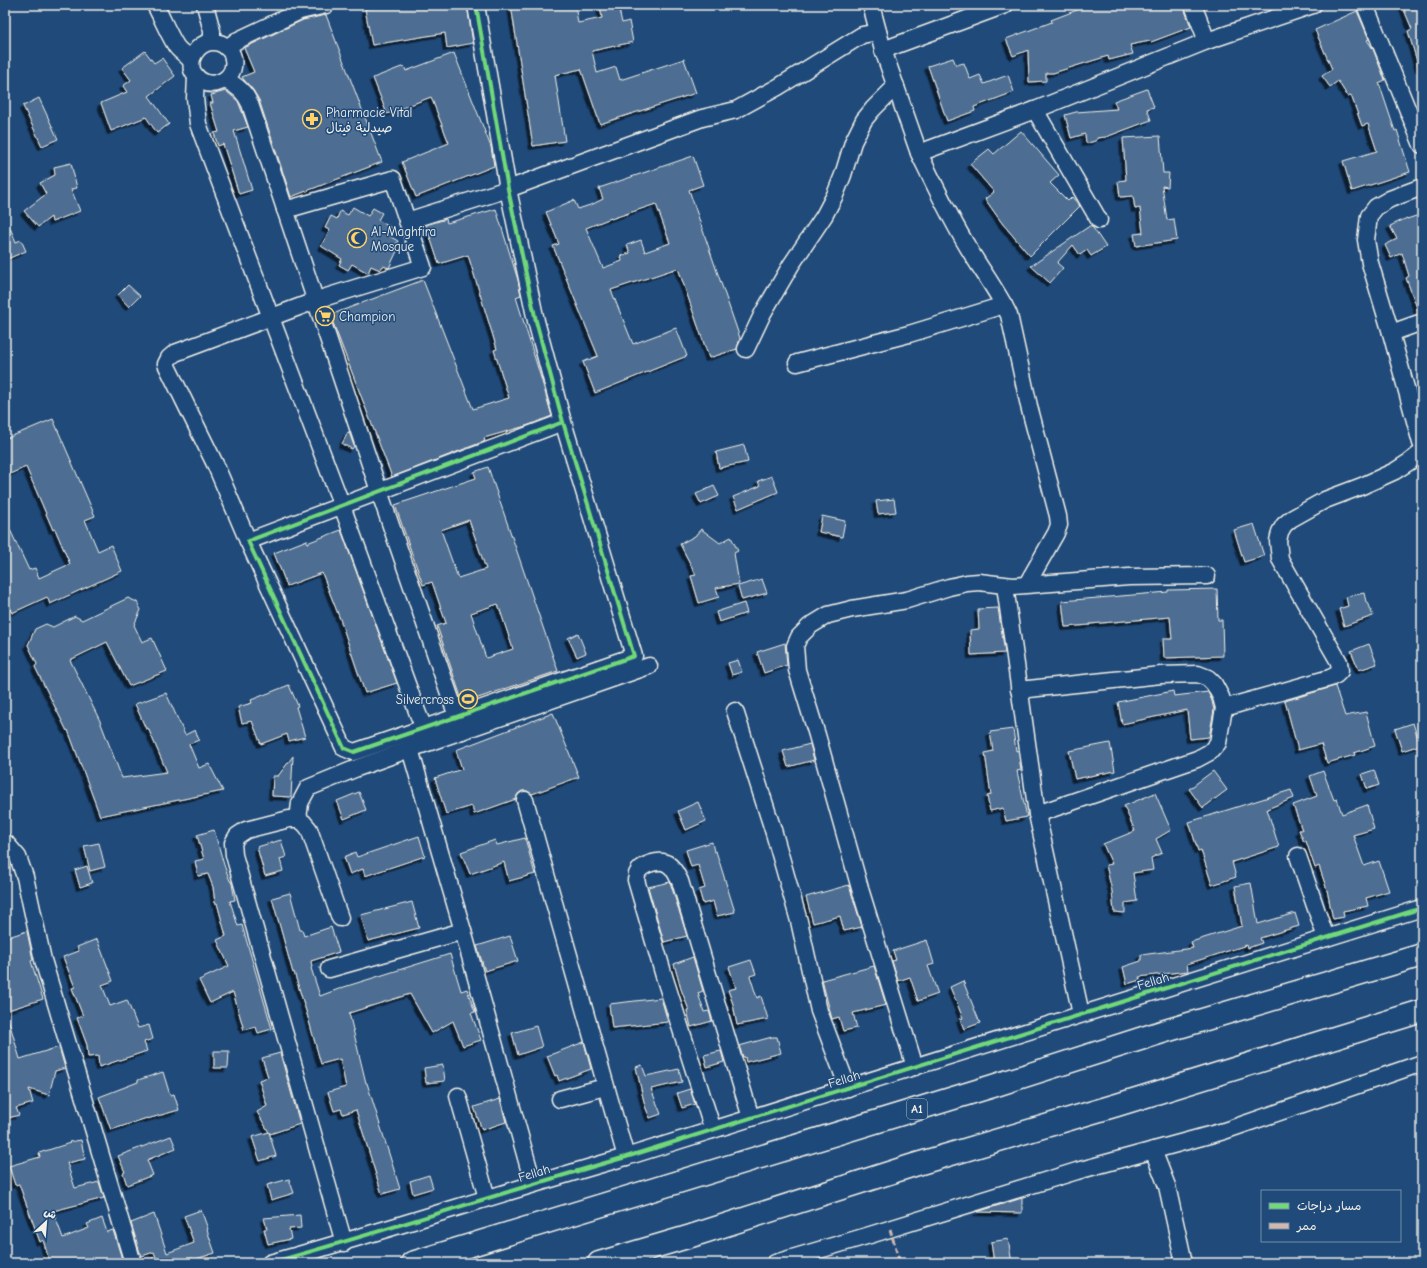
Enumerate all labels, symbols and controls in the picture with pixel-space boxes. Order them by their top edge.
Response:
place label: Pharmacie Vital صيدلية فيتال [326,105,412,136]
pharmacy icon: Pharmacie Vital صيدلية فيتال [301,108,323,130]
place label: Al-Maghfira Mosque [371,224,436,254]
mosque icon: Al-Maghfira Mosque [346,227,368,249]
supermarket icon: Champion [314,305,336,327]
place label: Champion [339,309,395,324]
sports icon: Silvercross [457,688,479,710]
place label: Silvercross [396,692,454,707]
street label: Fellah [1135,969,1171,993]
street label: Fellah [826,1067,862,1091]
road number: A1 [907,1099,927,1119]
street label: Fellah [516,1161,552,1185]
legend [1261,1190,1401,1242]
text: مسار دراجات [1297,1199,1361,1214]
north arrow [26,1202,66,1242]
text: ش [42,1205,58,1222]
text: ممر [1296,1219,1316,1233]

